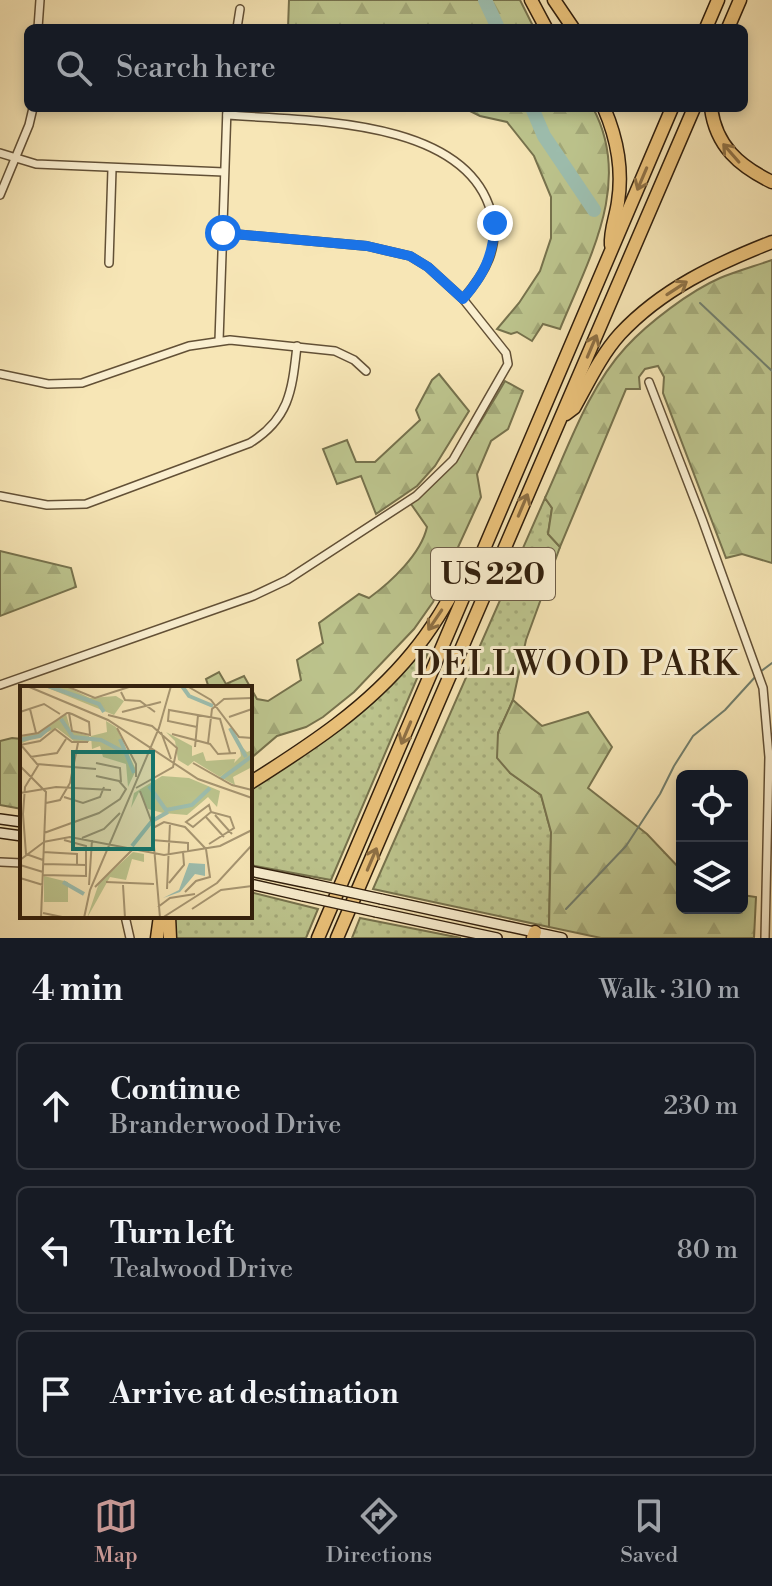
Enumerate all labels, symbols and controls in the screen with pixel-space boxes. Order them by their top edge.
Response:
search box [24,24,748,112]
icon: search [52,46,96,90]
text: Search here [116,49,276,87]
one-way arrow [722,144,740,164]
one-way arrow [633,166,648,191]
route end [477,205,513,241]
route start [205,215,241,251]
one-way arrow [665,279,688,295]
one-way arrow [585,334,600,359]
one-way arrow [517,493,532,518]
road number: US 220 [431,548,555,600]
one-way arrow [427,609,443,631]
district label: DELLWOOD PARK [414,644,740,686]
inset map [20,686,252,918]
one-way arrow [397,720,412,745]
map controls [676,770,748,914]
button: locate [676,770,748,842]
button: layers [676,842,748,914]
one-way arrow [366,847,381,872]
text: 4 min [32,969,123,1011]
text: Walk · 310 m [599,974,740,1006]
text: Continue [110,1071,241,1109]
icon: ahead [34,1084,78,1128]
text: 230 m [663,1090,738,1122]
text: Branderwood Drive [110,1109,341,1141]
text: Turn left [110,1215,234,1253]
icon: left [34,1228,78,1272]
text: 80 m [677,1234,738,1266]
text: Tealwood Drive [110,1253,293,1285]
icon: arrive [34,1372,78,1416]
text: Arrive at destination [110,1375,399,1413]
tab: Map [94,1494,138,1569]
tab: Directions [326,1494,432,1569]
tab: Saved [620,1494,678,1569]

